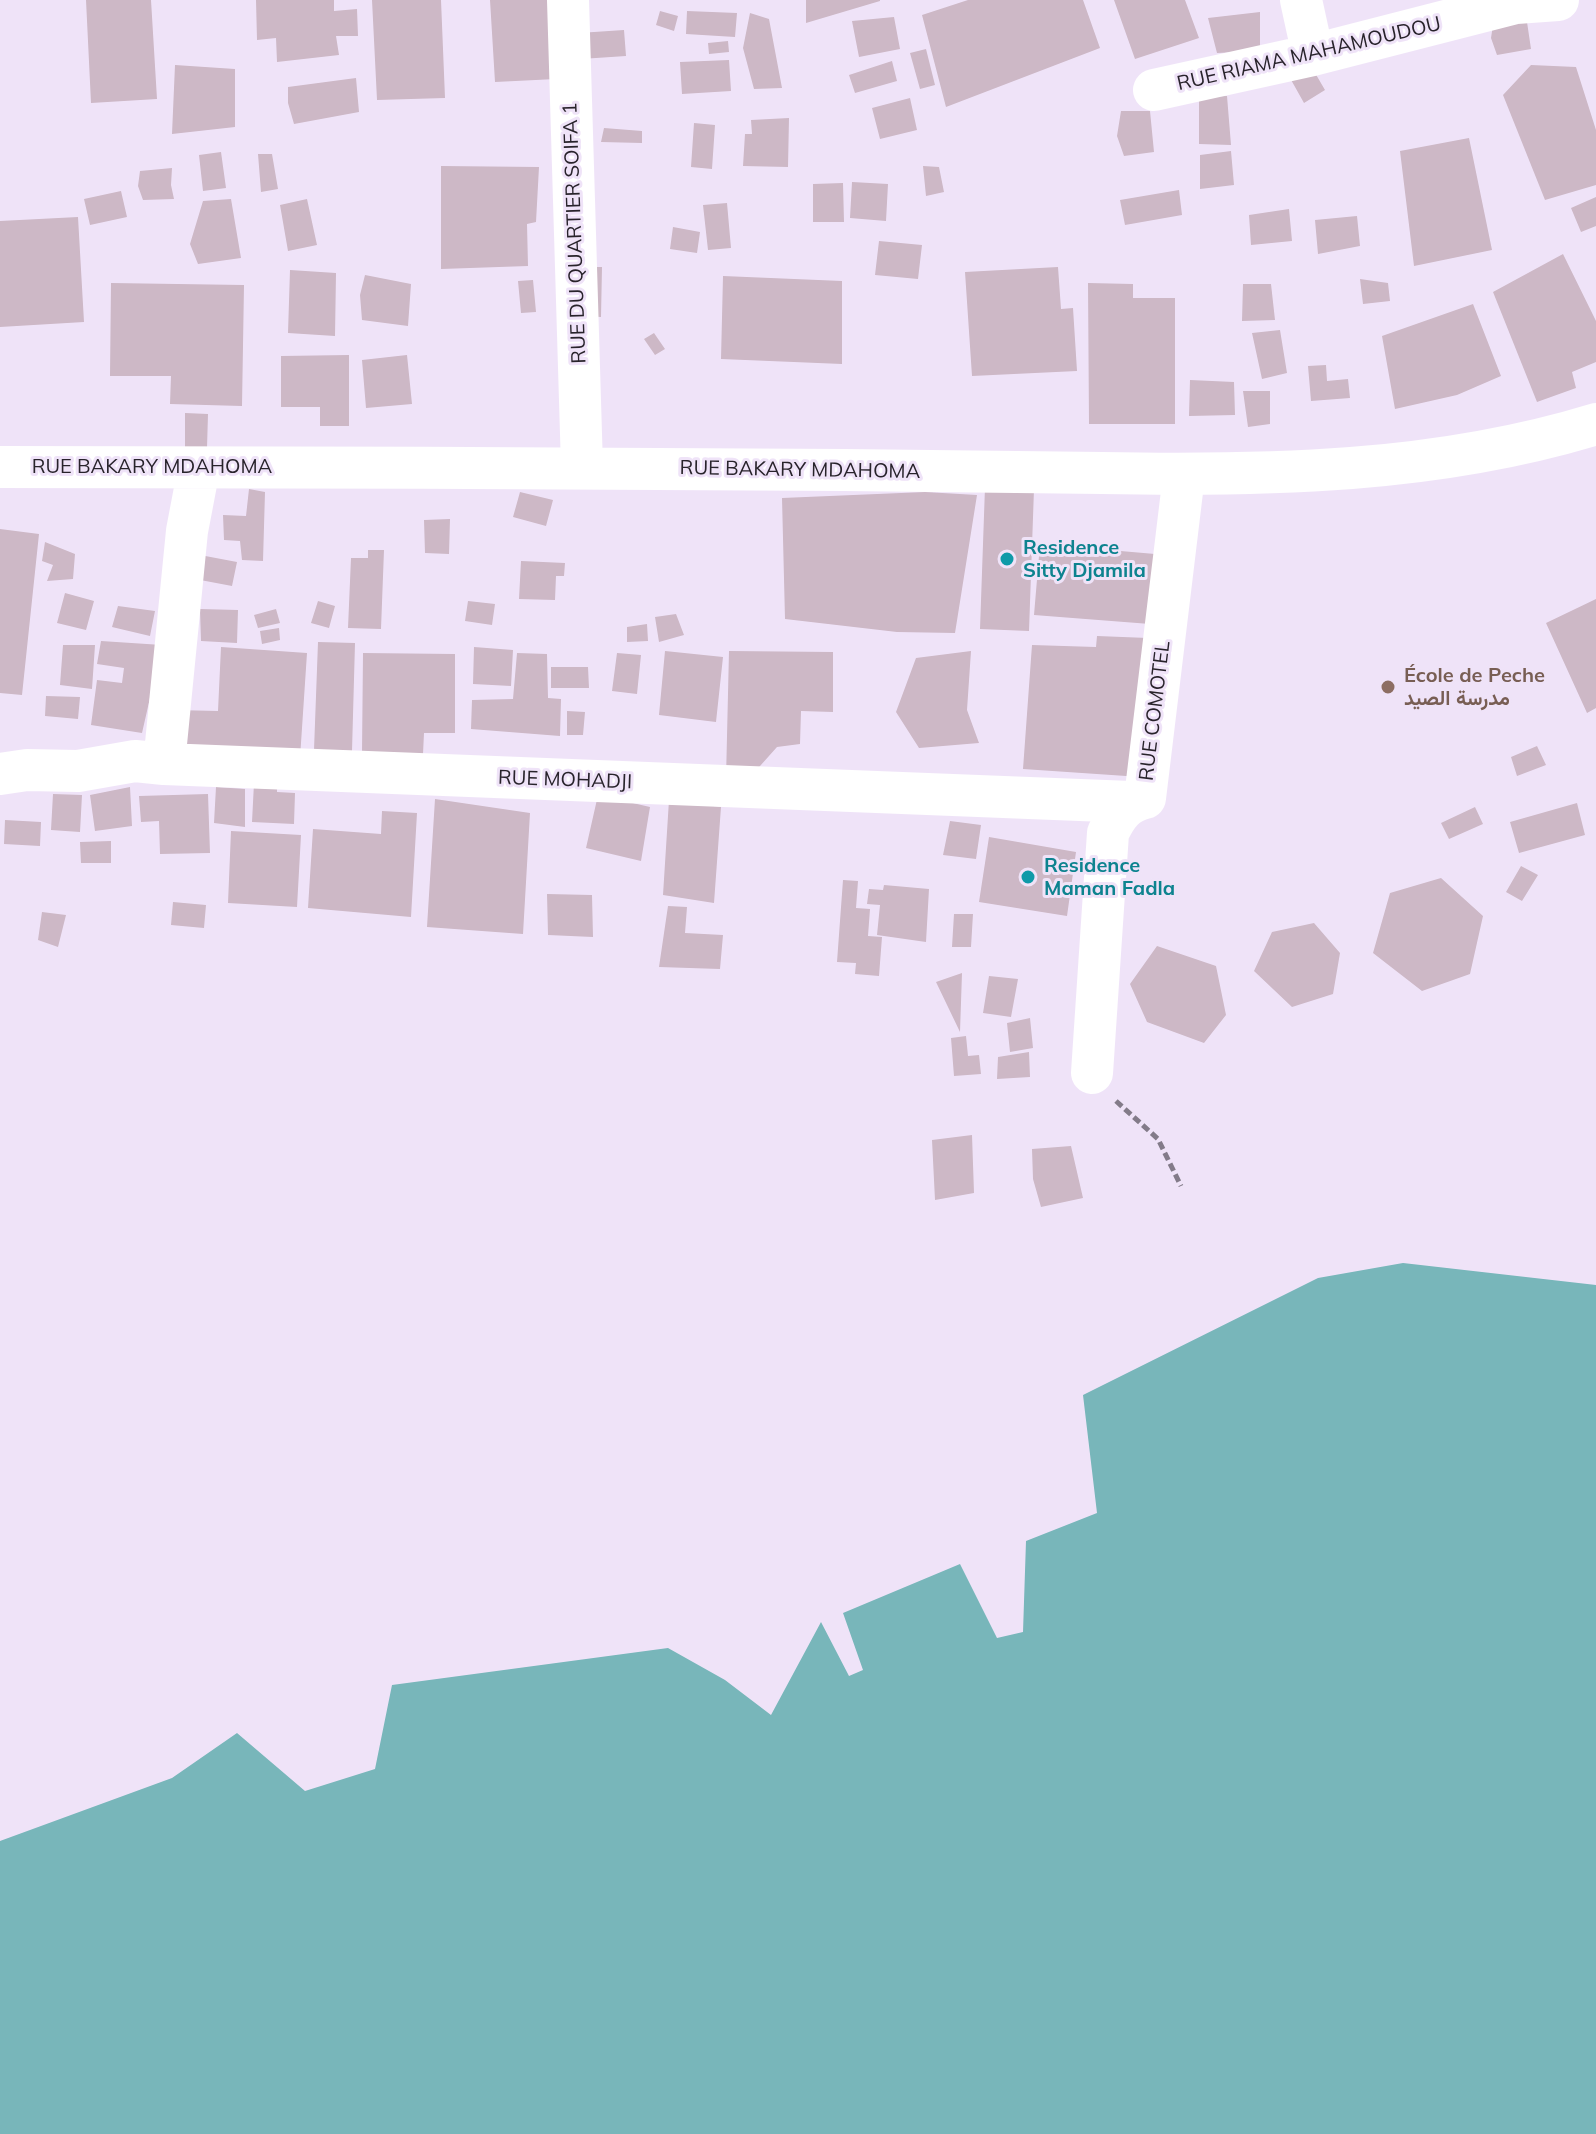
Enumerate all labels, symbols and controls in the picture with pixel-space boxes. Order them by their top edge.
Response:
street label: RUE RIAMA MAHAMOUDOU [1175,12,1443,96]
street label: RUE DU QUARTIER SOIFA 1 [558,102,592,364]
street label: RUE BAKARY MDAHOMA [32,455,272,479]
street label: RUE BAKARY MDAHOMA [679,456,921,484]
place label: Residence Sitty Djamila [1023,536,1146,583]
marker: Residence Sitty Djamila [998,550,1016,568]
street label: RUE COMOTEL [1135,640,1175,782]
place label: École de Peche مدرسة الصيد [1404,664,1545,711]
marker: École de Peche مدرسة الصيد [1379,678,1397,696]
street label: RUE MOHADJI [498,766,632,794]
place label: Residence Maman Fadla [1044,854,1175,901]
marker: Residence Maman Fadla [1019,868,1037,886]

